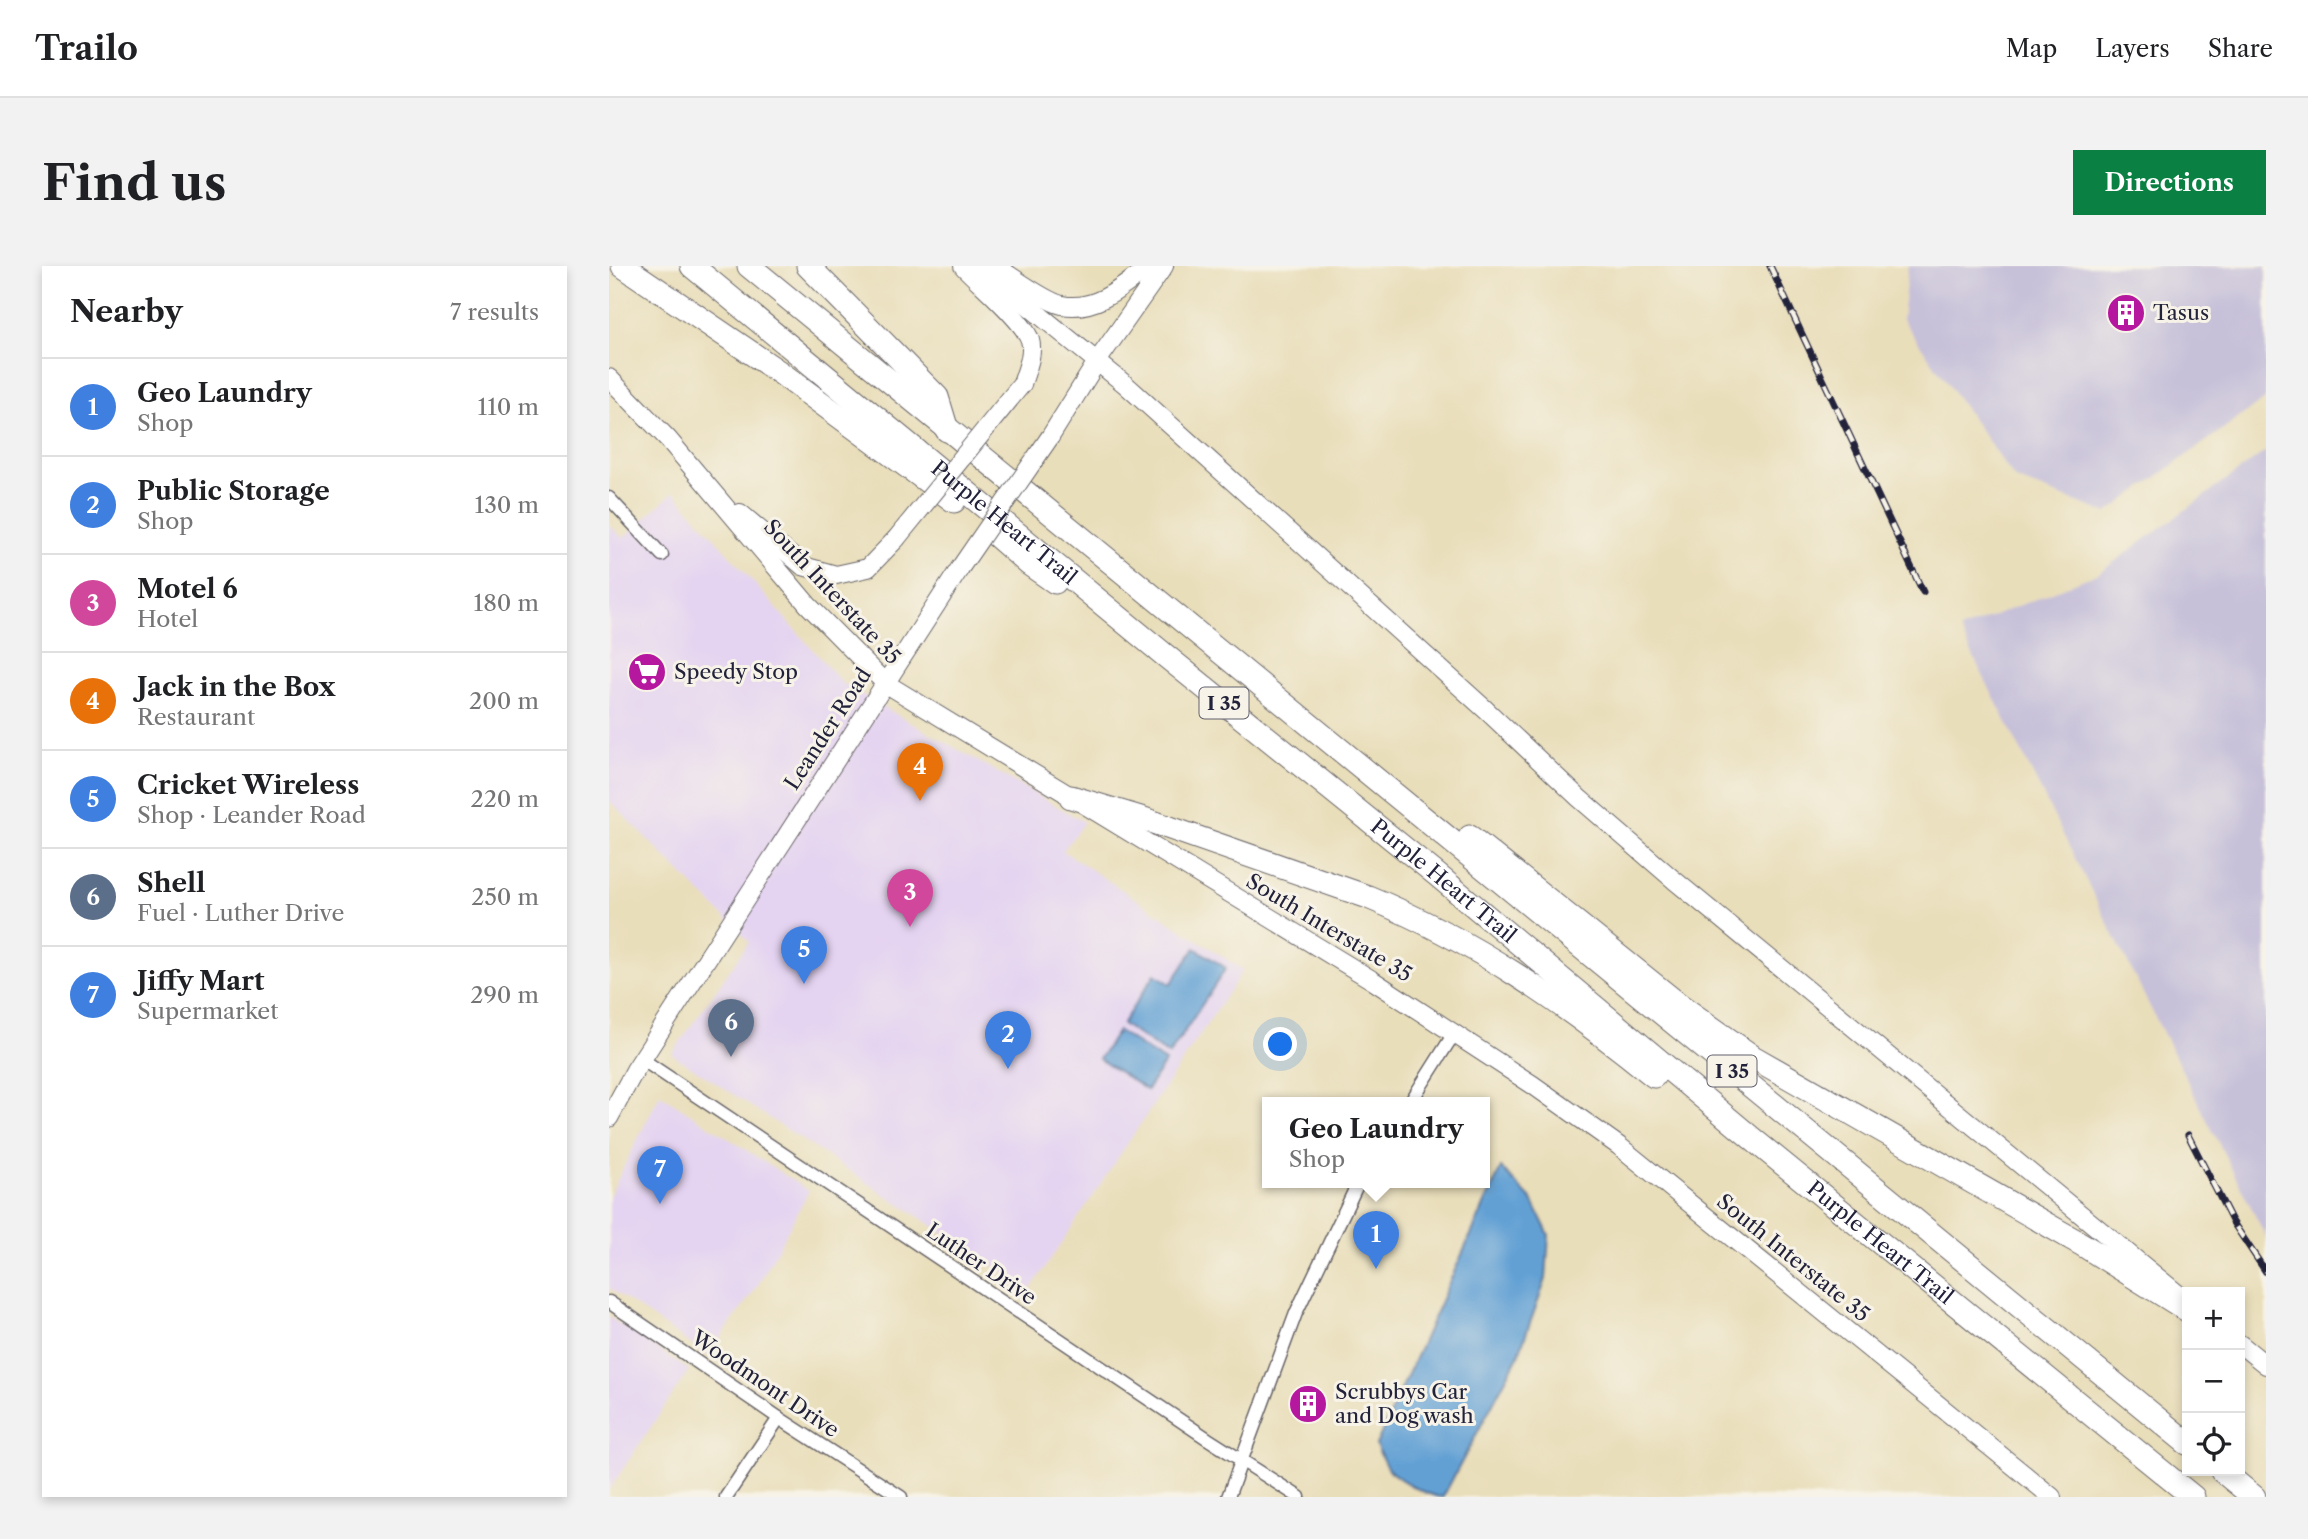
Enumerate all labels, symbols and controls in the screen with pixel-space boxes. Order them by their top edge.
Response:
text: Trailo [35,28,138,69]
text: Map [2006,34,2057,63]
text: Layers [2095,34,2170,63]
text: Share [2208,34,2273,63]
button: Directions [2073,150,2266,215]
text: Find us [42,152,226,213]
building icon: Tasus [2105,292,2147,334]
text: Nearby [70,293,183,330]
text: 7 results [450,298,539,326]
place label: Tasus [2153,300,2209,325]
text: Geo Laundry [137,377,312,409]
text: 1 [88,393,98,421]
text: 110 m [478,393,539,421]
text: Shop [137,409,193,437]
street label: Purple Heart Trail [926,455,1082,589]
text: Public Storage [137,475,330,507]
text: 2 [86,491,100,519]
text: 130 m [475,491,539,519]
text: Shop [137,507,193,535]
street label: South Interstate 35 [759,514,906,669]
text: Motel 6 [137,573,238,605]
text: 3 [87,589,100,617]
text: 180 m [474,589,539,617]
text: Hotel [137,605,198,633]
supermarket icon: Speedy Stop [626,651,668,693]
place label: Speedy Stop [674,659,798,684]
street label: Leander Road [779,663,876,794]
text: Jack in the Box [137,671,335,703]
text: 4 [86,687,100,715]
text: 200 m [469,687,539,715]
road number: I 35 [1199,688,1249,718]
text: Restaurant [137,703,255,731]
pin: 4 [897,743,943,801]
text: Cricket Wireless [137,769,359,801]
text: 5 [87,785,99,813]
text: 220 m [470,785,539,813]
text: Shop · Leander Road [137,801,366,829]
street label: Purple Heart Trail [1366,813,1521,948]
text: Shell [137,867,205,899]
street label: South Interstate 35 [1242,868,1417,987]
pin: 3 [887,869,933,927]
text: 6 [86,883,100,911]
text: 250 m [471,883,539,911]
text: Fuel · Luther Drive [137,899,344,927]
pin: 5 [781,926,827,984]
text: Jiffy Mart [137,965,265,997]
text: 7 [87,981,99,1009]
text: 290 m [470,981,539,1009]
text: Supermarket [137,997,278,1025]
pin: 6 [708,999,754,1057]
pin: 2 [985,1011,1031,1069]
your location [1263,1027,1297,1061]
road number: I 35 [1707,1056,1757,1086]
popup [1262,1097,1490,1188]
text: Geo Laundry [1289,1113,1463,1145]
text: Shop [1289,1145,1345,1173]
pin: 7 [637,1146,683,1204]
street label: Purple Heart Trail [1802,1176,1958,1309]
street label: South Interstate 35 [1712,1188,1875,1327]
pin: 1 [1353,1211,1399,1269]
street label: Luther Drive [921,1218,1041,1310]
map controls [2182,1287,2245,1476]
button: + [2182,1287,2245,1350]
street label: Woodmont Drive [686,1324,844,1442]
button: − [2182,1350,2245,1413]
place label: Scrubbys Car and Dog wash [1335,1379,1474,1428]
building icon: Scrubbys Car and Dog wash [1287,1383,1329,1425]
button: locate [2182,1413,2245,1476]

